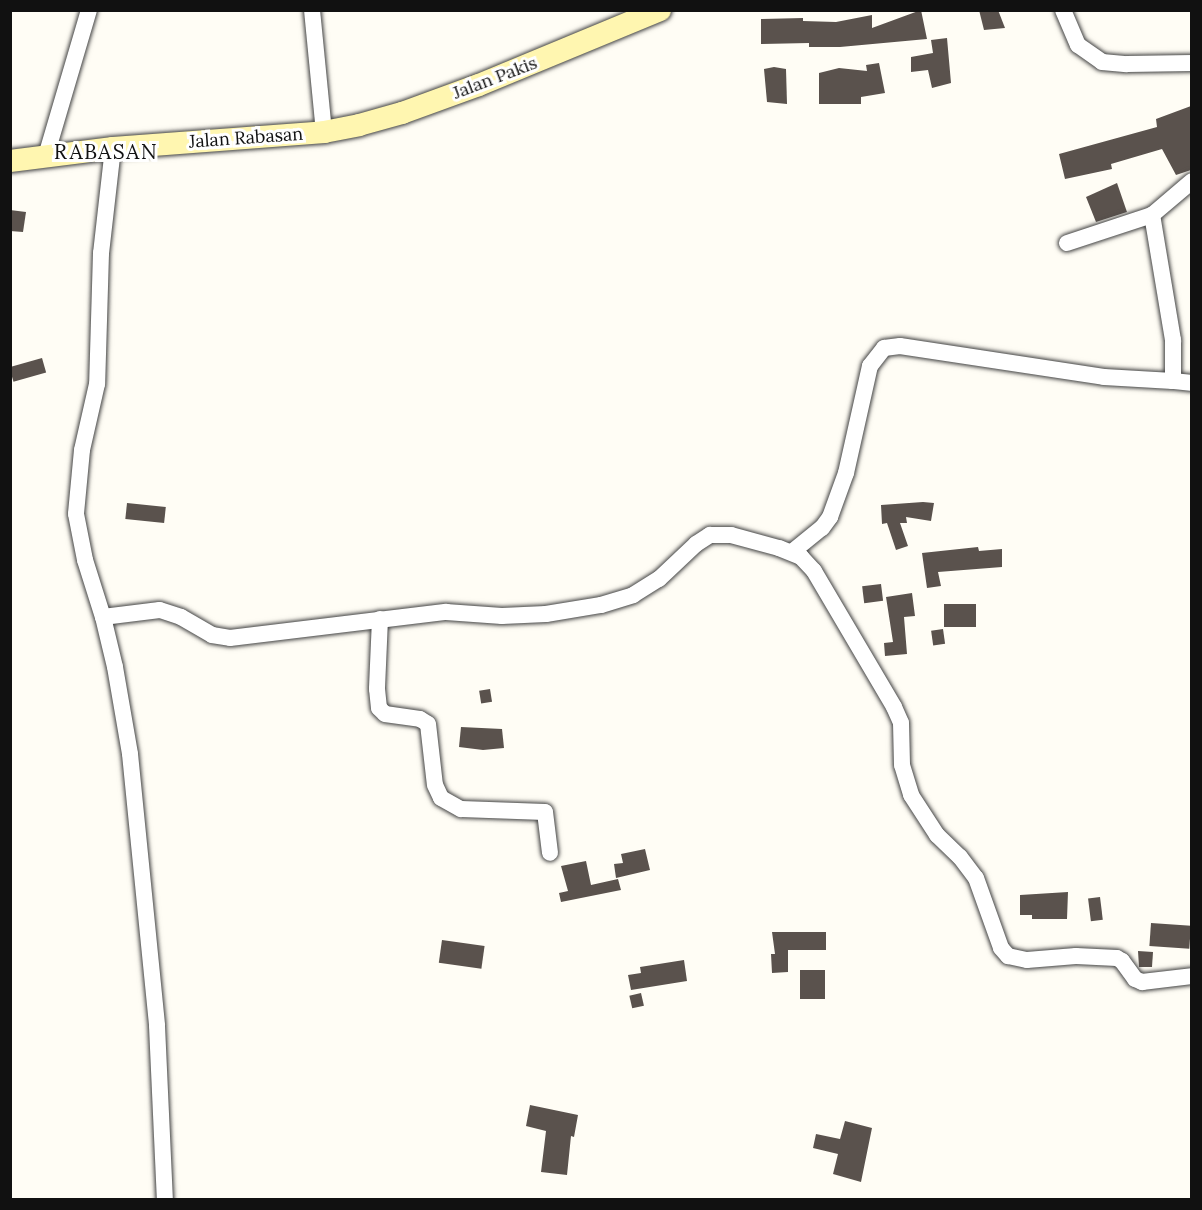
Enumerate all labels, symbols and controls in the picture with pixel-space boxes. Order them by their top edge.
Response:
street label: Jalan Pakis [450,52,540,104]
street label: Jalan Rabasan [188,123,304,153]
district label: RABASAN [54,139,158,165]

